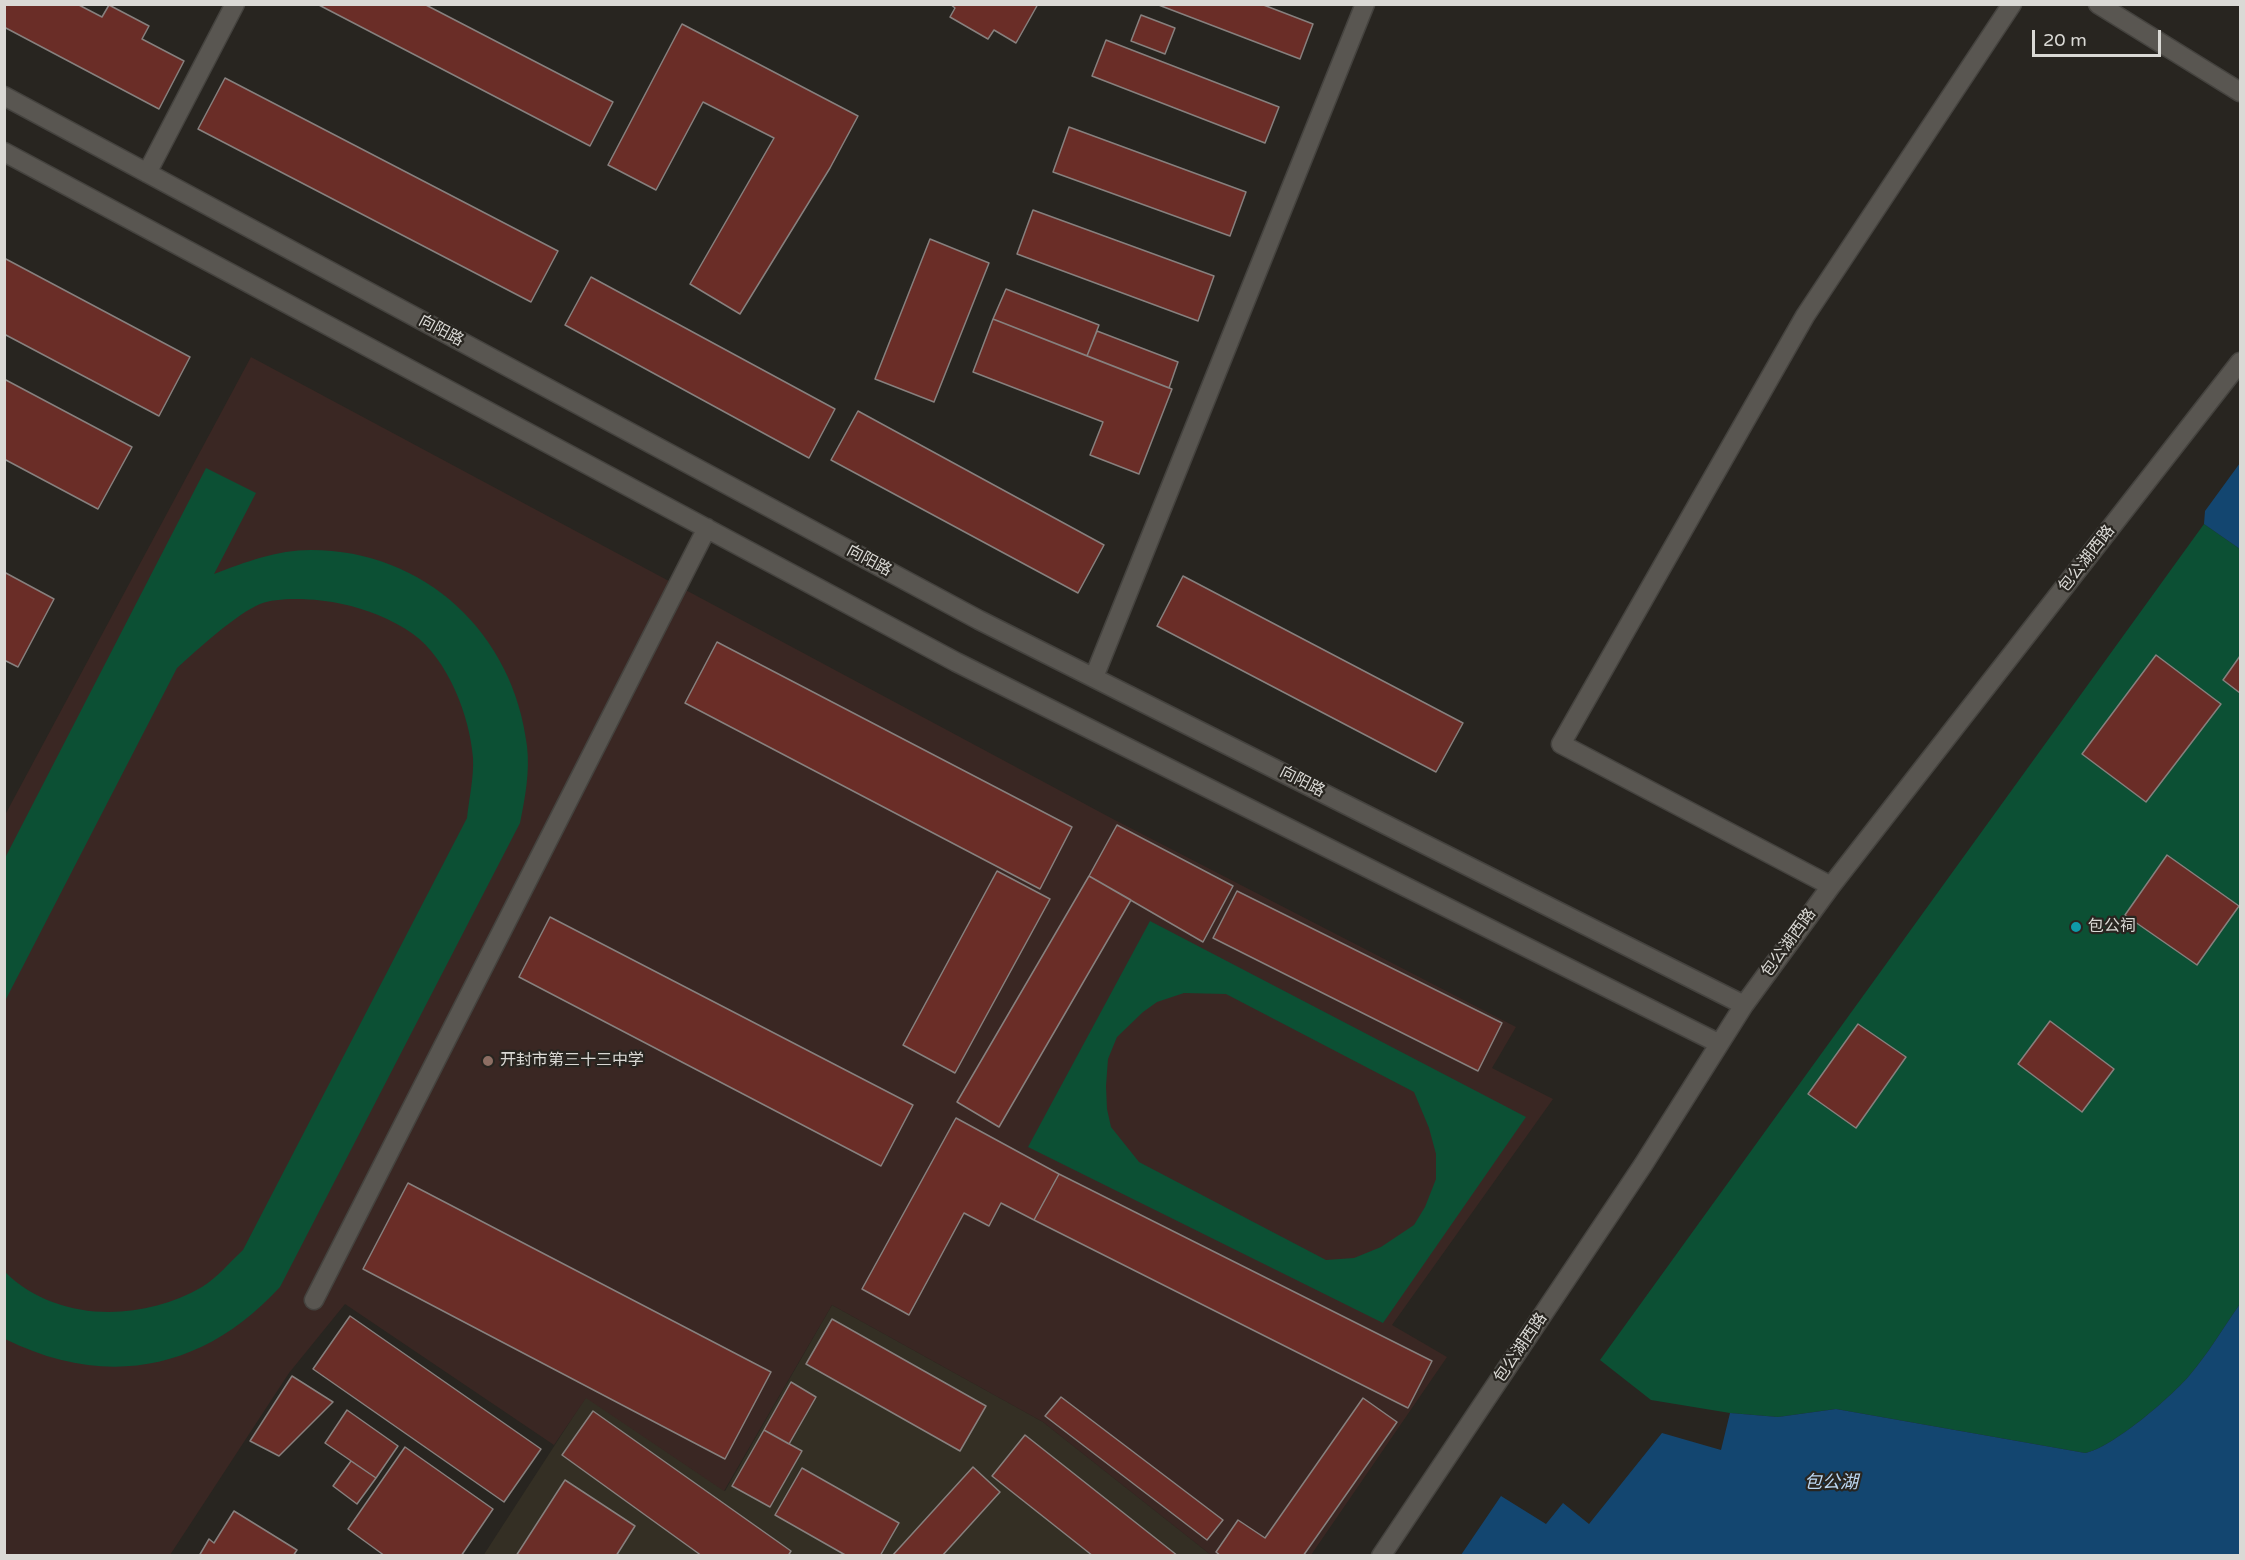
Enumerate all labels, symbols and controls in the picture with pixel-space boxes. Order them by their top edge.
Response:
scale bar [2035,18,2164,56]
text: 20 m [2043,29,2087,51]
street label: 向阳路 [415,311,467,351]
street label: 包公湖西路 [2055,522,2119,596]
street label: 向阳路 [843,541,895,581]
street label: 向阳路 [1276,763,1328,801]
street label: 包公湖西路 [1758,905,1820,981]
place label: 包公祠 [2088,917,2136,937]
marker: 包公祠 [2069,920,2083,934]
place label: 开封市第三十三中学 [500,1051,644,1071]
marker: 开封市第三十三中学 [481,1054,495,1068]
street label: 包公湖西路 [1491,1309,1551,1387]
water label: 包公湖 [1804,1472,1858,1494]

